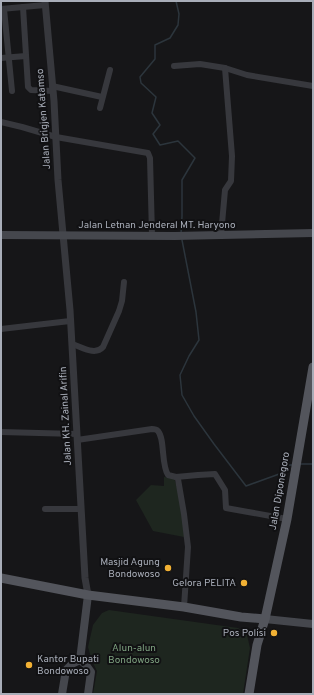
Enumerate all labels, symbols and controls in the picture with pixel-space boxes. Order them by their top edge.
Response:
street label: Jalan Brigjen Katamso [34,68,54,170]
street label: Jalan Letnan Jenderal MT. Haryono [78,219,236,232]
street label: Jalan KH. Zainal Arifin [57,366,75,466]
street label: Jalan Diponegoro [267,451,293,531]
place label: Masjid Agung Bondowoso [100,556,160,581]
marker: Masjid Agung Bondowoso [163,563,173,573]
place label: Gelora PELITA [172,577,236,590]
marker: Gelora PELITA [239,578,249,588]
place label: Pos Polisi [223,627,266,640]
marker: Pos Polisi [269,628,279,638]
park label: Alun-alun Bondowoso [108,642,160,667]
place label: Kantor Bupati Bondowoso [37,653,99,678]
marker: Kantor Bupati Bondowoso [24,660,34,670]

